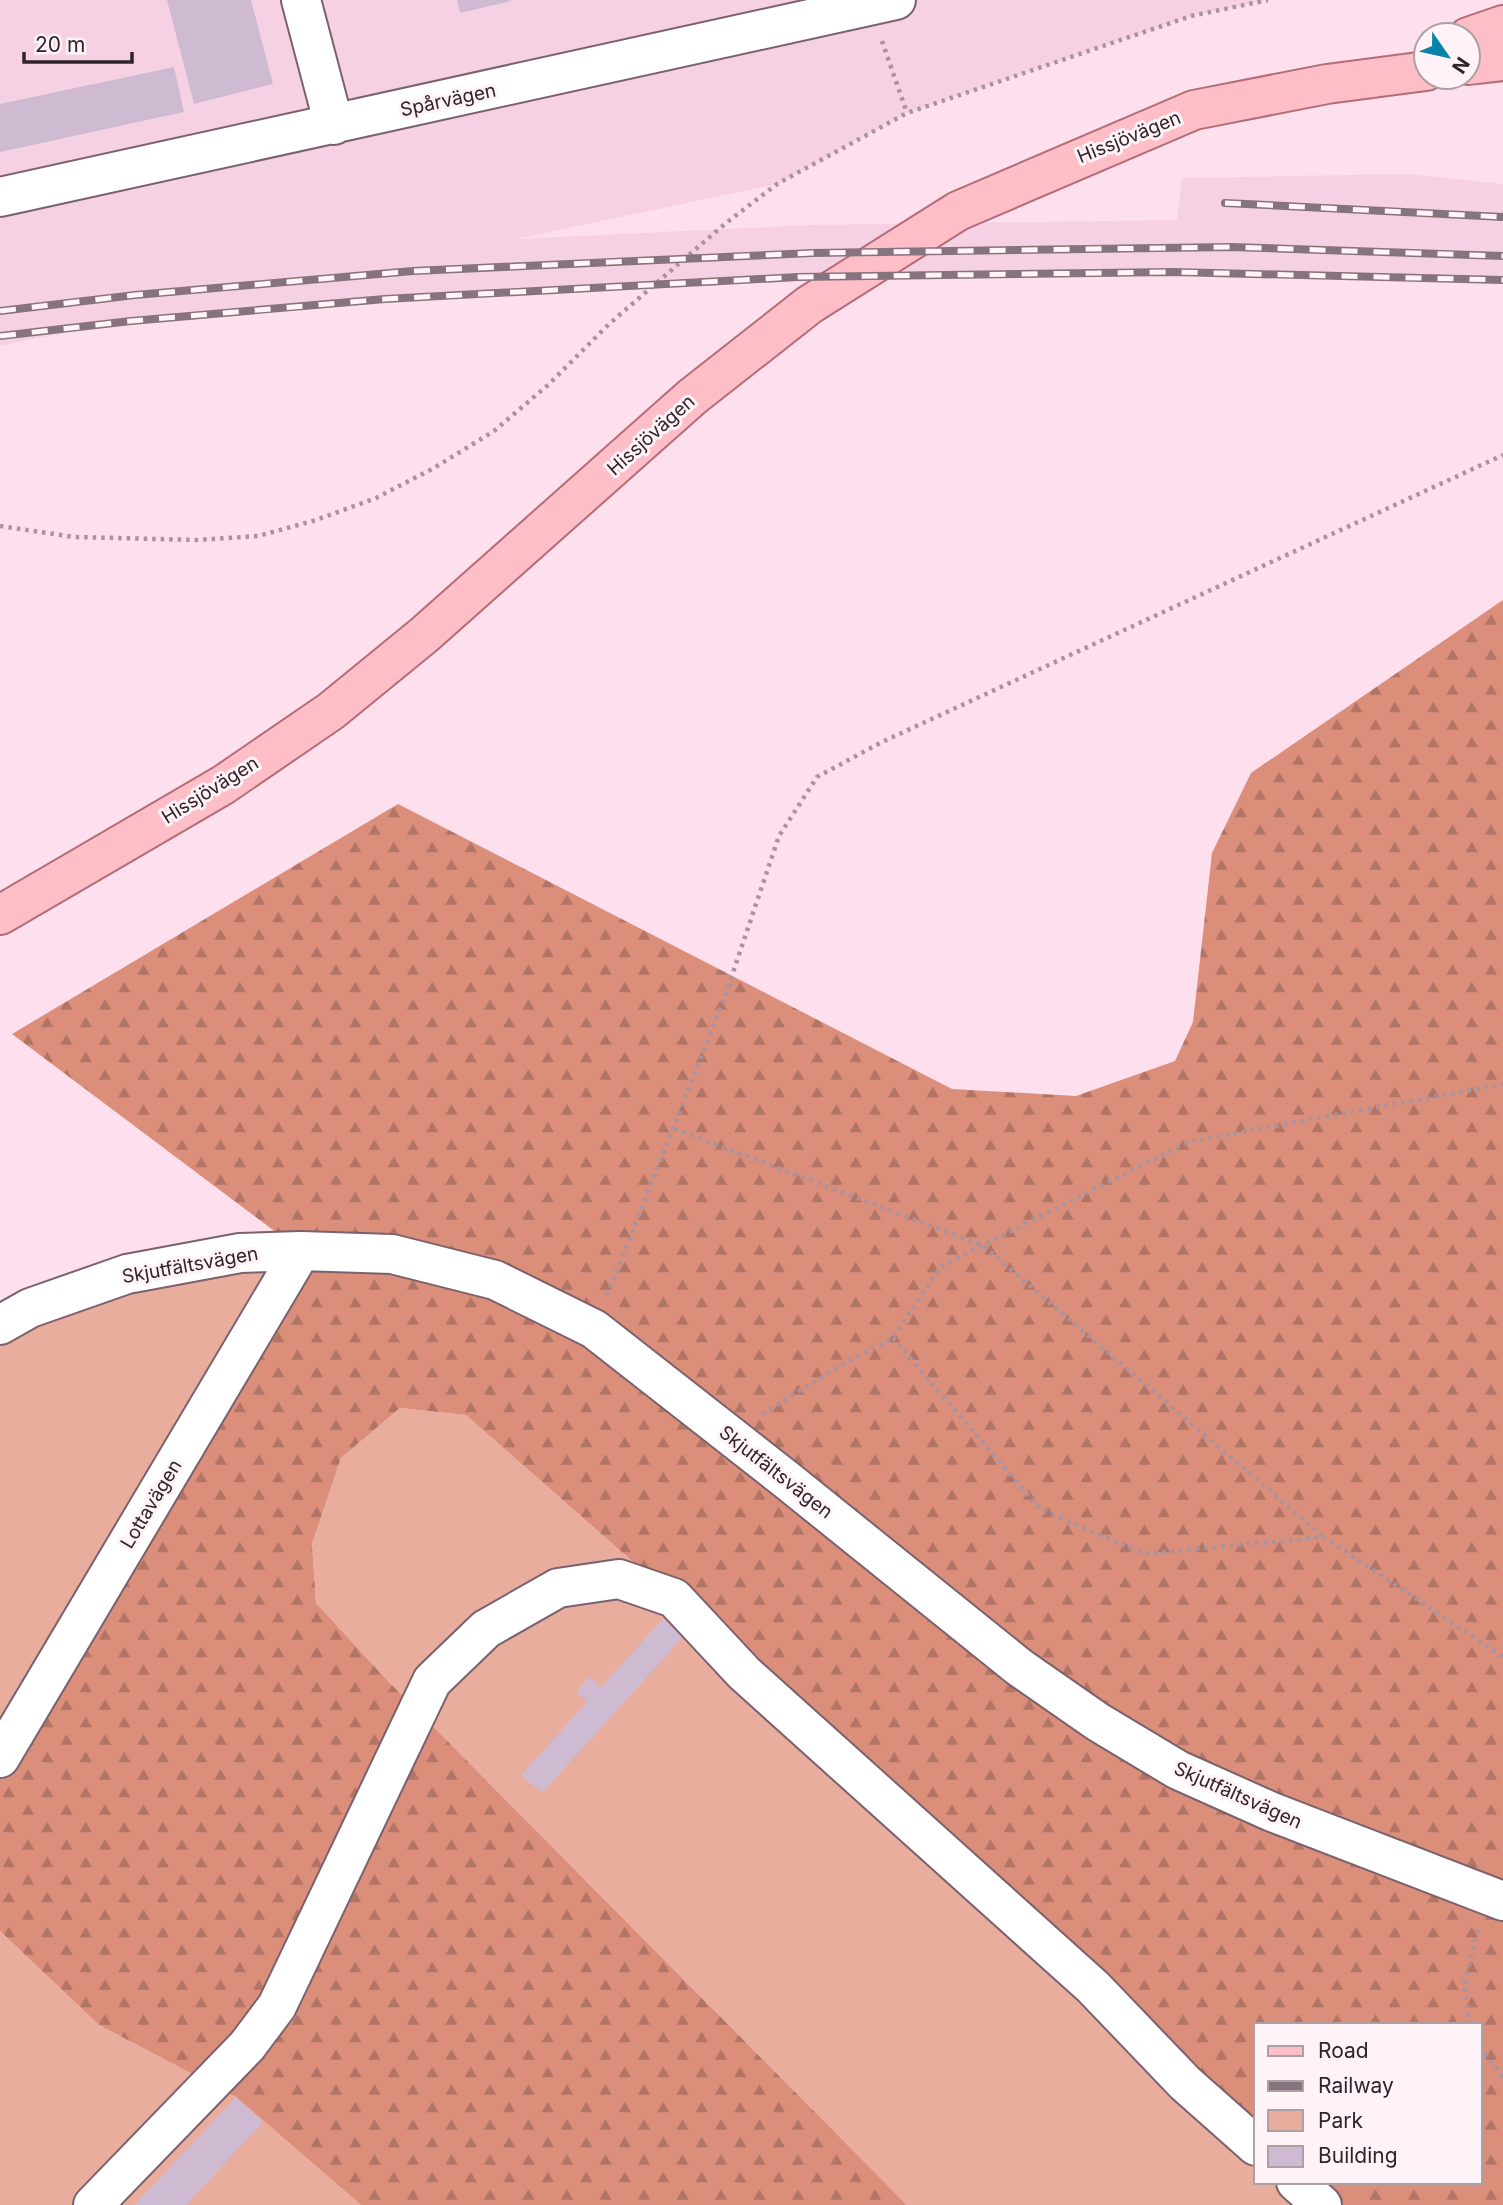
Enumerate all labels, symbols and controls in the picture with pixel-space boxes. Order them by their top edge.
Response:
scale bar [24,21,133,65]
north arrow [1412,21,1482,91]
text: 20 m [35,32,85,57]
text: N [1447,53,1474,78]
street label: Spårvägen [398,79,498,121]
street label: Hissjövägen [1074,106,1184,168]
street label: Hissjövägen [603,390,699,480]
street label: Hissjövägen [157,751,263,829]
street label: Skjutfältsvägen [120,1242,260,1288]
street label: Skjutfältsvägen [715,1421,837,1523]
street label: Lottavägen [115,1455,187,1553]
street label: Skjutfältsvägen [1170,1756,1306,1834]
legend [1254,2023,1482,2184]
text: Road [1318,2038,1369,2063]
text: Railway [1318,2073,1394,2098]
text: Park [1318,2108,1363,2133]
text: Building [1318,2143,1398,2168]

